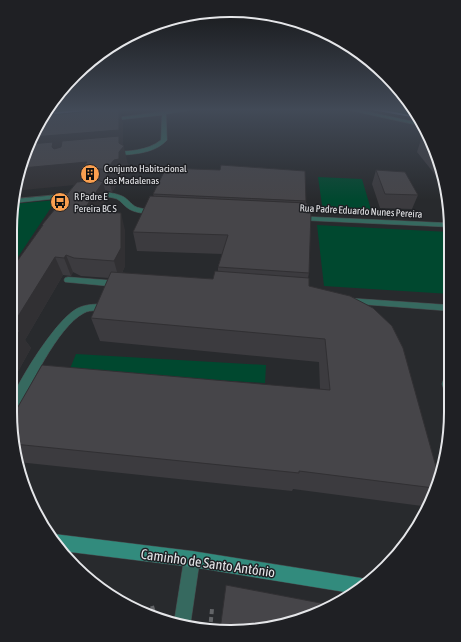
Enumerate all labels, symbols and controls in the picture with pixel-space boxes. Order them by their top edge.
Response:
building icon: Conjunto Habitacional das Madalenas [79,163,101,185]
place label: Conjunto Habitacional das Madalenas [104,163,187,186]
bus stop icon: R Padre E Pereira BC S [49,191,71,213]
place label: R Padre E Pereira BC S [74,191,117,214]
street label: Rua Padre Eduardo Nunes Pereira [299,202,423,220]
street label: Caminho de Santo António [140,546,276,580]

